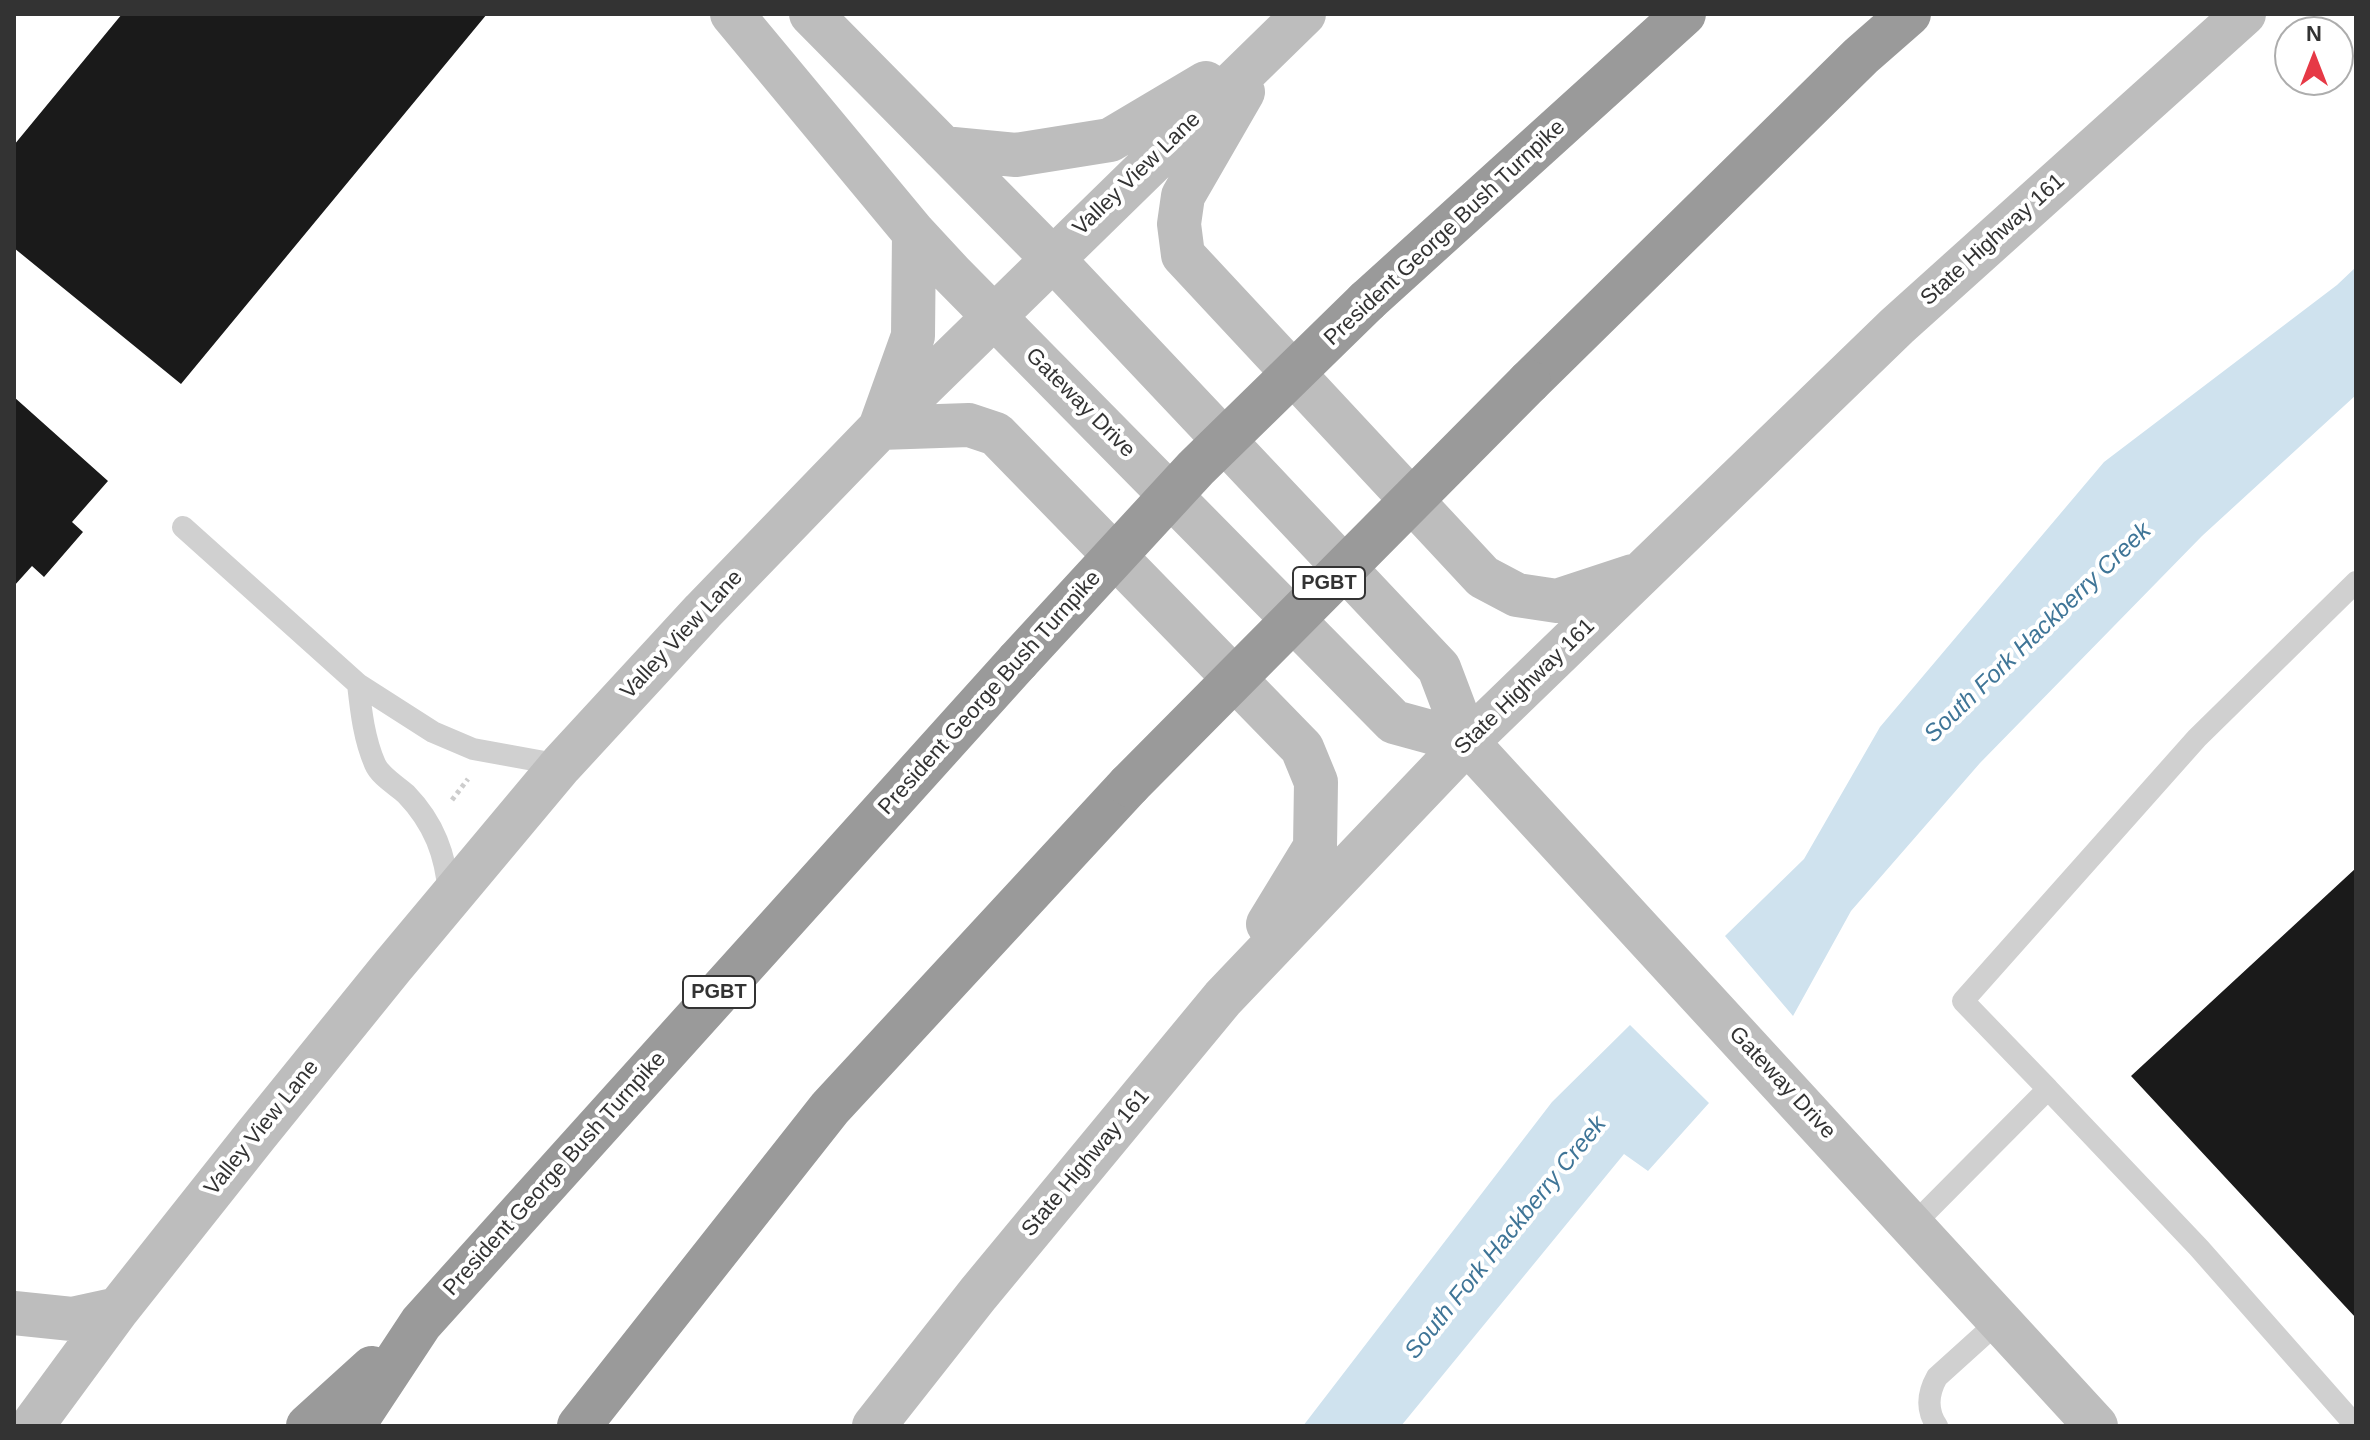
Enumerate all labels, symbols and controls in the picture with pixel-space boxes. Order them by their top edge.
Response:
north arrow [2274,16,2354,96]
text: N [2306,21,2322,46]
street label: Valley View Lane [1068,107,1206,241]
street label: President George Bush Turnpike [1319,114,1571,352]
street label: State Highway 161 [1916,168,2070,312]
street label: Gateway Drive [1020,343,1140,463]
water label: South Fork Hackberry Creek [1919,517,2157,749]
street label: Valley View Lane [615,565,749,705]
street label: President George Bush Turnpike [873,565,1107,821]
road number: PGBT [1293,567,1365,599]
street label: State Highway 161 [1449,613,1601,761]
road number: PGBT [683,976,755,1008]
street label: Gateway Drive [1723,1021,1841,1145]
street label: President George Bush Turnpike [438,1046,672,1302]
street label: Valley View Lane [199,1055,325,1201]
street label: State Highway 161 [1017,1084,1155,1242]
water label: South Fork Hackberry Creek [1399,1111,1613,1365]

